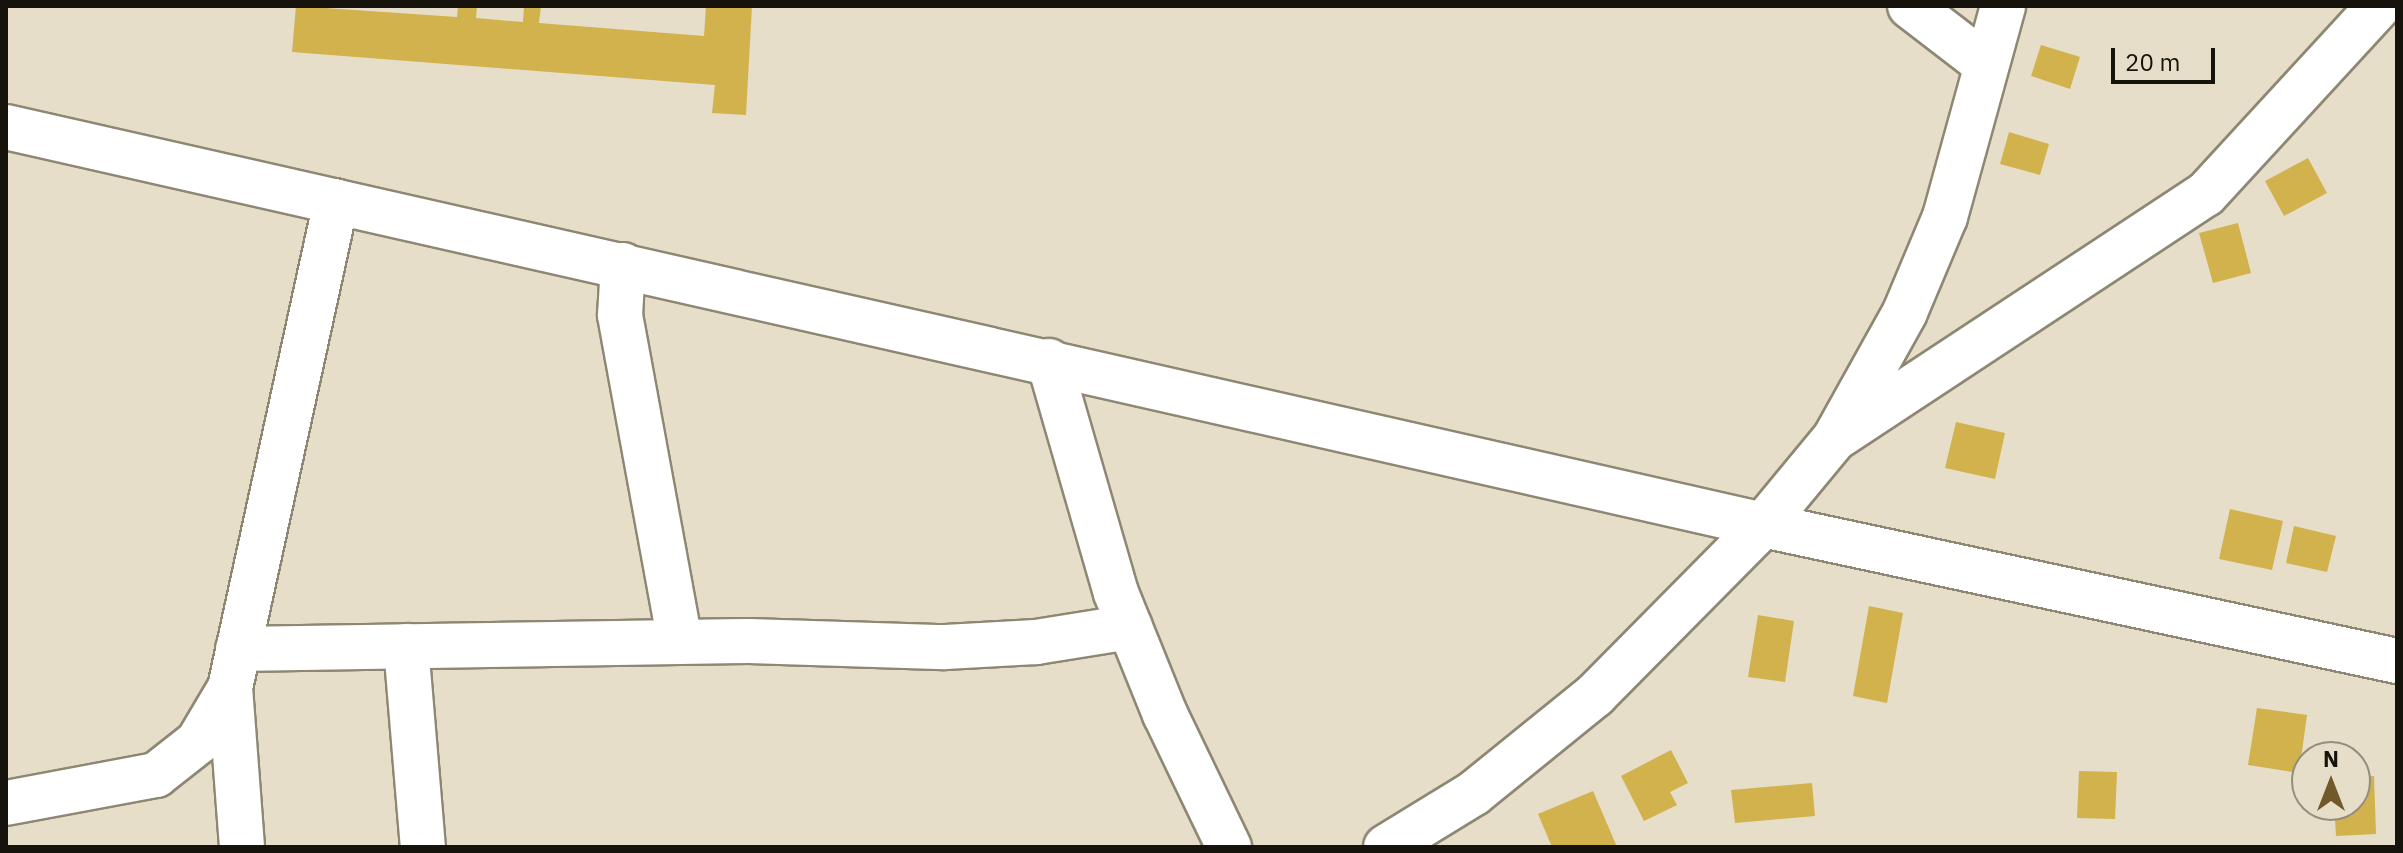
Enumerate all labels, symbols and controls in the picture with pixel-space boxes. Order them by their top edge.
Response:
scale bar [2115,32,2219,82]
text: 20 m [2125,46,2180,78]
north arrow [2291,741,2371,821]
text: N [2323,744,2339,773]

